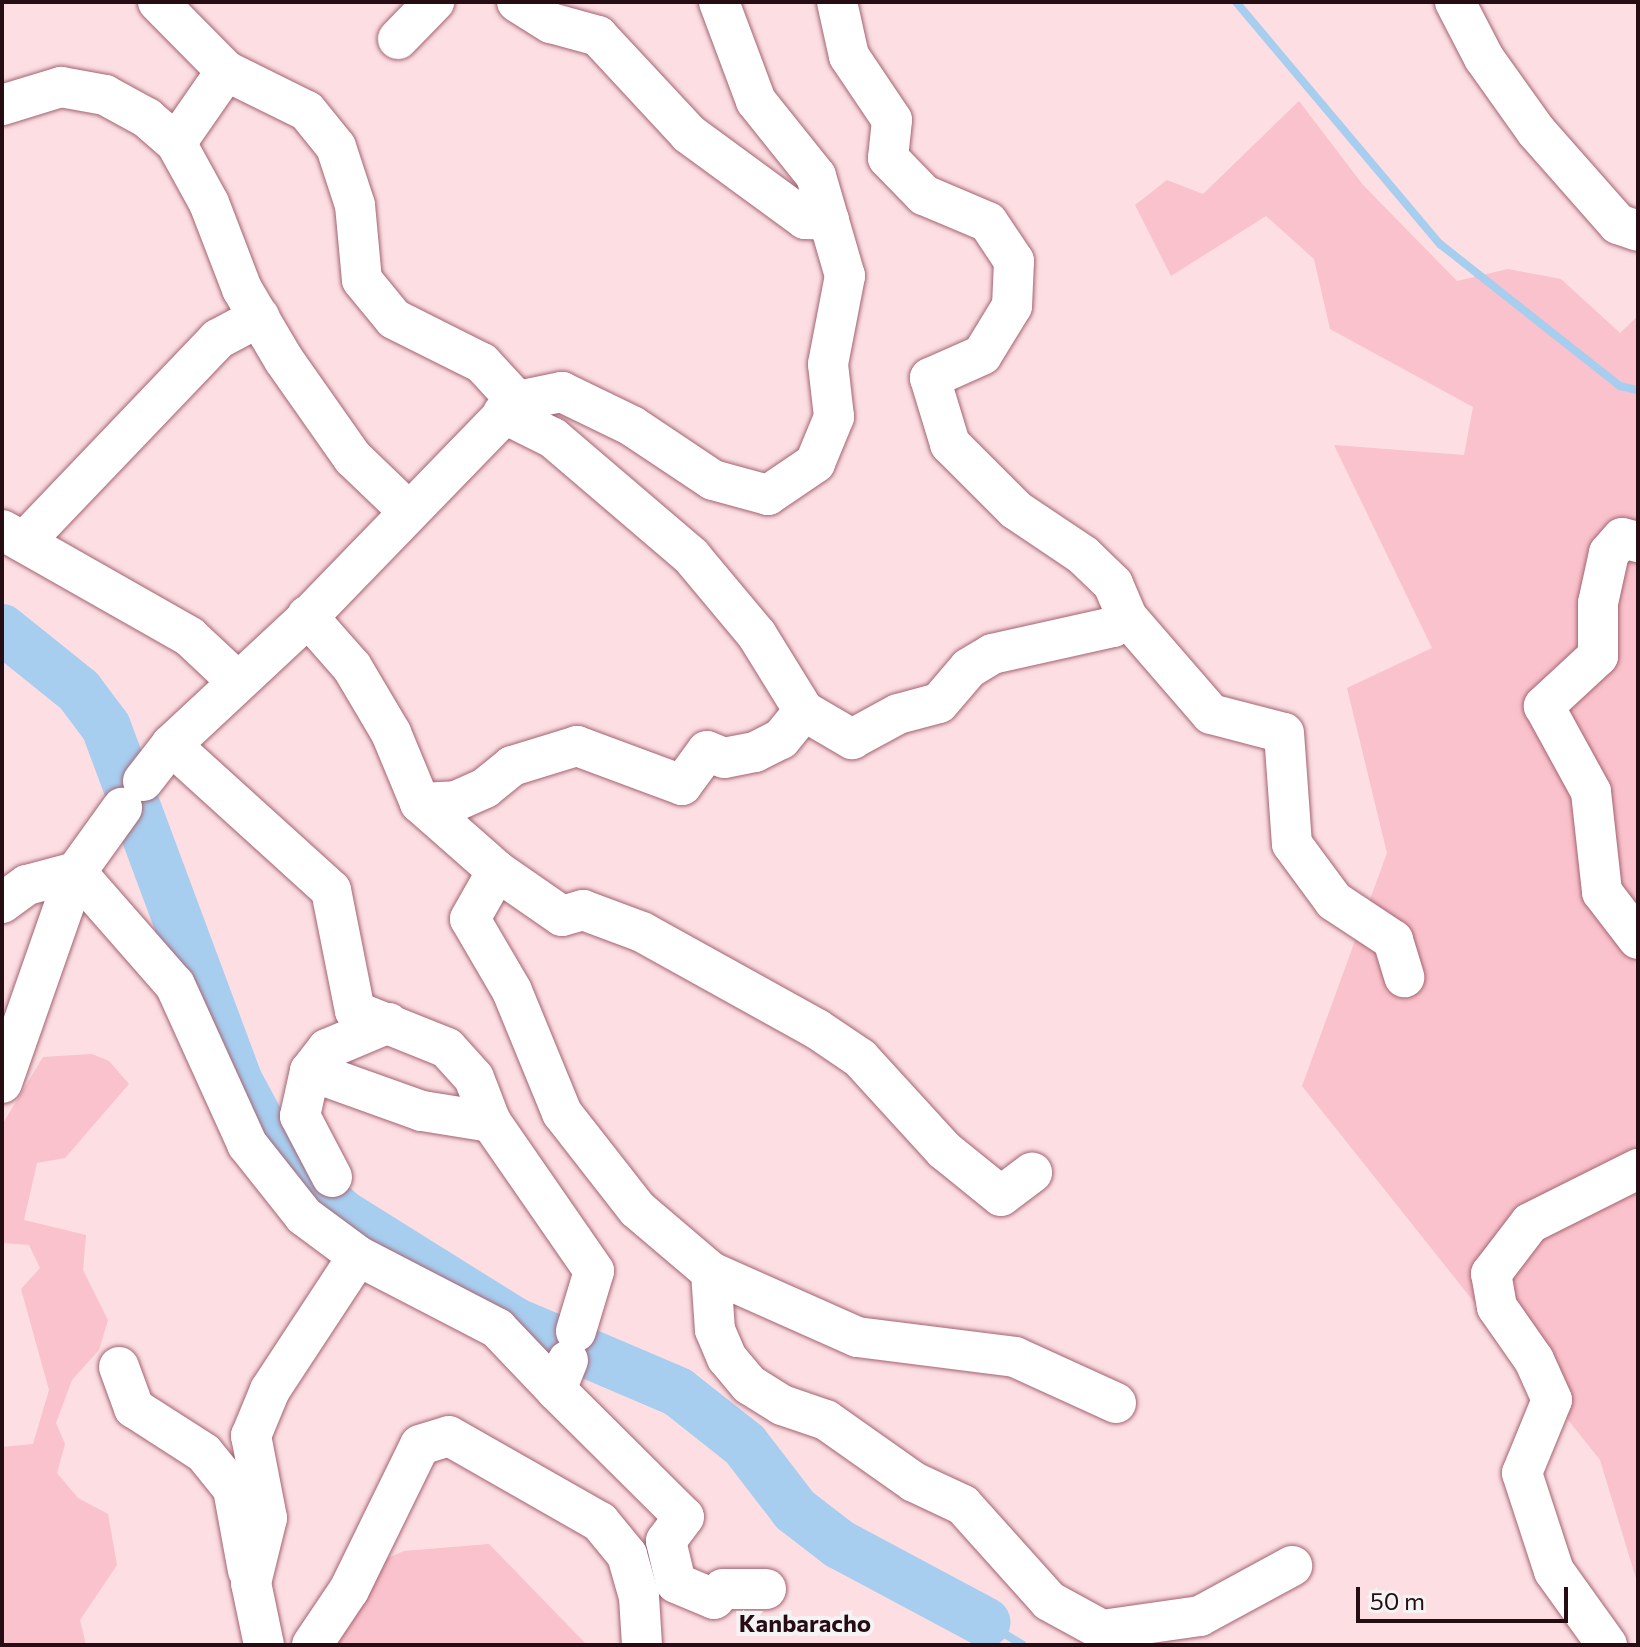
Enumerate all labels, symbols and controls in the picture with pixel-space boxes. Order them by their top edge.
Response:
scale bar [1360,1571,1572,1621]
text: 50 m [1370,1586,1425,1615]
district label: Kanbaracho [739,1609,871,1637]

